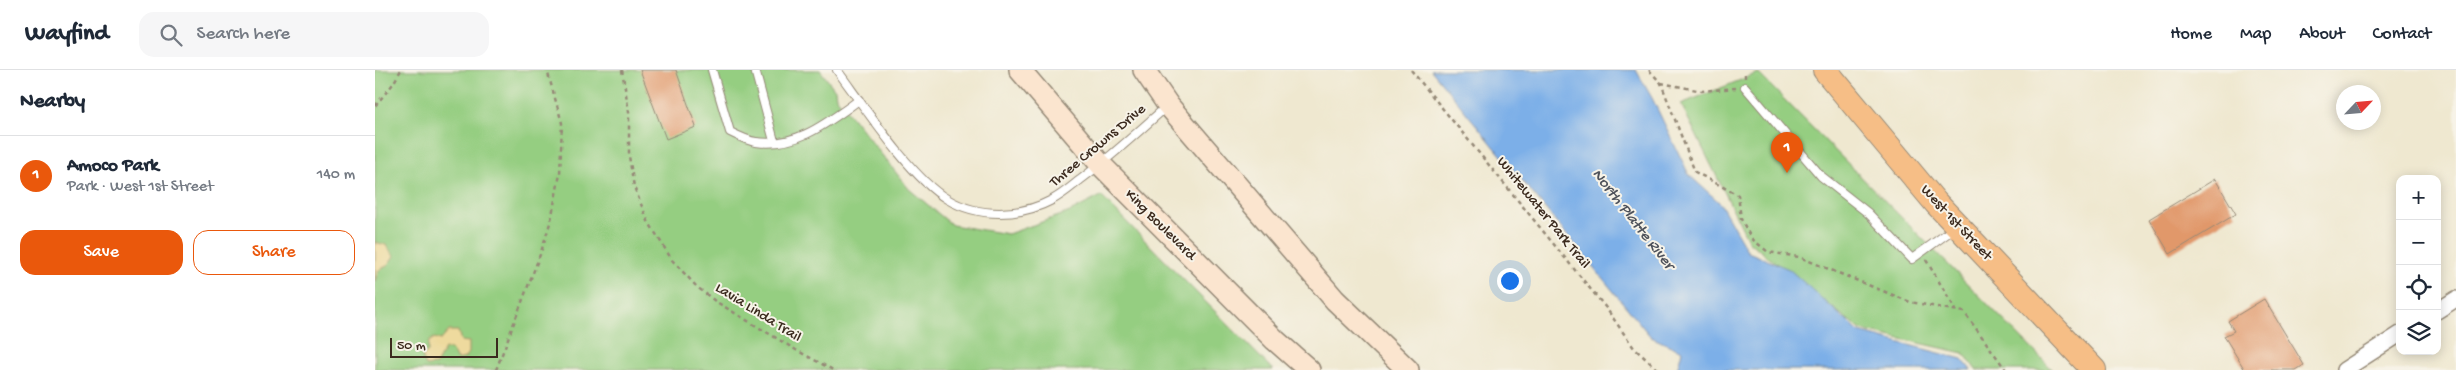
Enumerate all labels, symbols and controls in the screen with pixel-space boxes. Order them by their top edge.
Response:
search box [139,12,489,57]
text: Wayfind [25,20,109,49]
icon: search [157,21,185,49]
text: Search here [197,23,290,46]
text: Home [2170,24,2212,45]
text: Map [2240,24,2271,45]
text: About [2299,24,2345,45]
text: Contact [2373,24,2431,45]
north arrow [2336,85,2381,130]
text: Nearby [20,90,85,115]
street label: Three Crowns Drive [1046,100,1150,192]
pin: 1 [1771,132,1803,173]
street label: Whitewater Park Trail [1492,153,1594,273]
text: Amoco Park [67,155,159,178]
text: 1 [33,166,39,185]
text: 140 m [317,166,355,185]
water label: North Platte River [1587,166,1679,277]
map controls [2396,175,2441,355]
button: + [2396,175,2441,220]
text: Park · West 1st Street [67,178,214,197]
street label: West 1st Street [1916,181,1997,266]
street label: King Boulevard [1121,186,1200,265]
button: − [2396,220,2441,265]
button: Save [20,230,183,275]
button: Share [193,230,355,275]
button: locate [2396,265,2441,310]
your location [1497,268,1523,294]
street label: Lavia Linda Trail [712,279,804,347]
button: layers [2396,310,2441,355]
scale bar [390,335,497,358]
text: 50 m [397,338,426,355]

